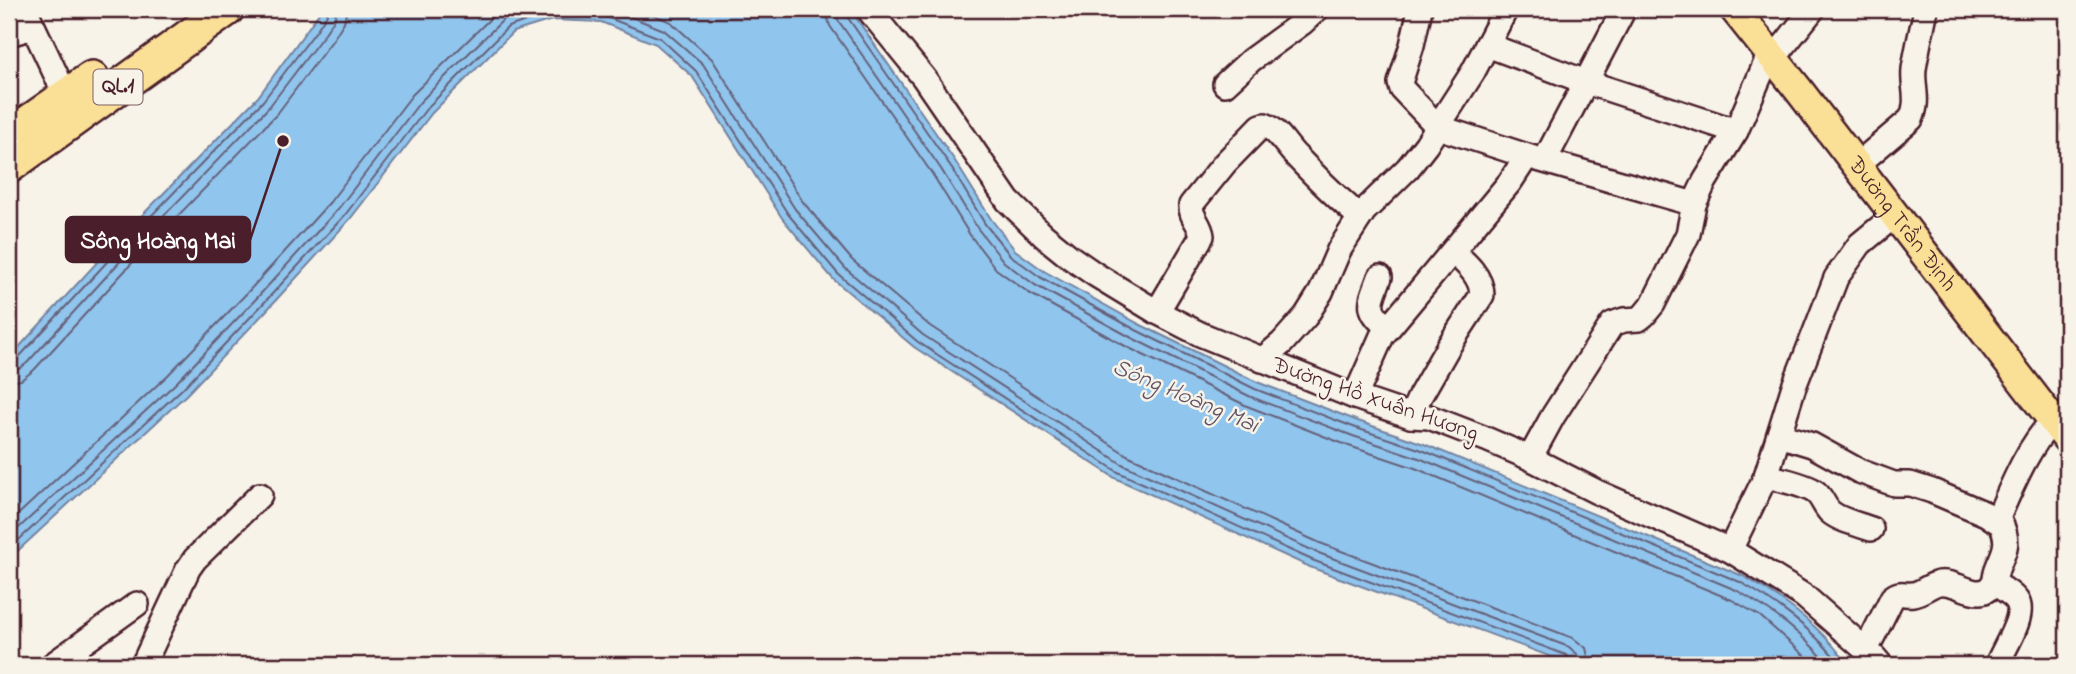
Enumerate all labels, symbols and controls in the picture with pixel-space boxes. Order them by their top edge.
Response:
road number: QL.1 [94,70,142,104]
street label: Đường Trần Định [1839,149,1965,299]
callout: Sông Hoàng Mai [66,217,250,262]
text: Sông Hoàng Mai [80,225,236,261]
street label: Đường Hồ Xuân Hương [1266,349,1483,452]
water label: Sông Hoàng Mai [1107,350,1266,445]

